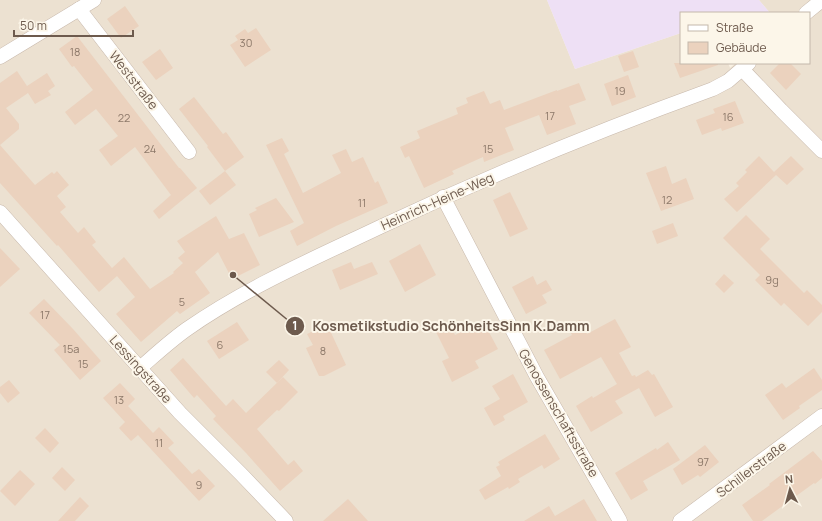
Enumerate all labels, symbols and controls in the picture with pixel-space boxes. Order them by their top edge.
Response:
scale bar [14,12,133,38]
legend [680,12,810,64]
text: 50 m [20,17,47,34]
text: Straße [716,19,753,36]
house number: 30 [240,35,252,50]
text: Gebäude [716,39,767,56]
house number: 18 [70,44,80,59]
street label: Weststraße [105,47,163,113]
house number: 19 [614,83,626,98]
house number: 17 [545,108,555,123]
house number: 16 [722,109,734,124]
house number: 22 [118,110,130,125]
house number: 24 [144,141,156,156]
house number: 15 [483,141,493,156]
street label: Heinrich-Heine-Weg [378,168,496,234]
house number: 12 [662,192,672,207]
house number: 11 [358,195,366,210]
house number: 9g [765,272,779,287]
house number: 5 [179,294,185,309]
house number: 17 [40,307,50,322]
callout: Kosmetikstudio SchönheitsSinn K.Damm [285,313,598,339]
text: Kosmetikstudio SchönheitsSinn K.Damm [312,316,590,335]
text: 1 [292,317,298,334]
street label: Lessingstraße [106,331,177,407]
house number: 6 [217,337,224,352]
house number: 15a [63,341,79,356]
house number: 8 [320,343,326,358]
street label: Genossenschaftsstraße [515,346,603,481]
house number: 15 [78,356,88,371]
house number: 13 [114,392,124,407]
house number: 11 [155,435,163,450]
street label: Schillerstraße [712,437,790,501]
house number: 97 [697,454,709,469]
north arrow [770,469,810,509]
text: N [784,471,794,486]
house number: 9 [196,477,203,492]

